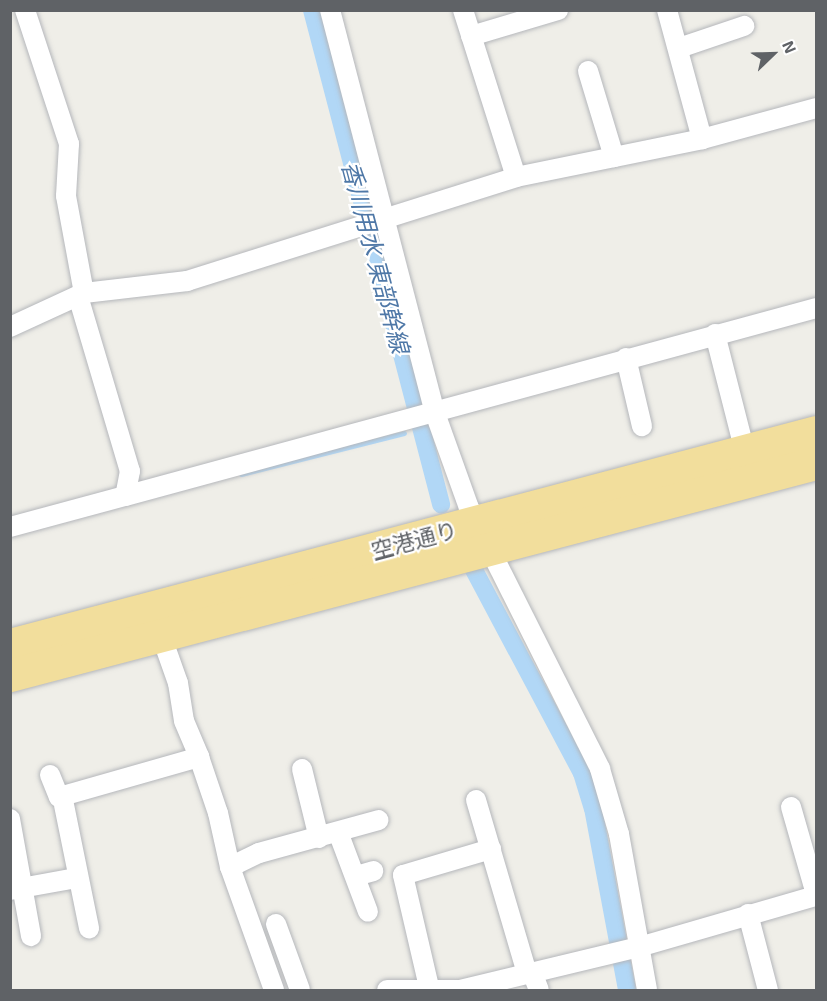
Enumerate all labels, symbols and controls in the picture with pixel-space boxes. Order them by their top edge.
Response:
north arrow [743,24,803,84]
text: N [779,38,801,56]
water label: 香川用水 東部幹線 [337,158,415,356]
street label: 空港通り [368,516,460,564]

